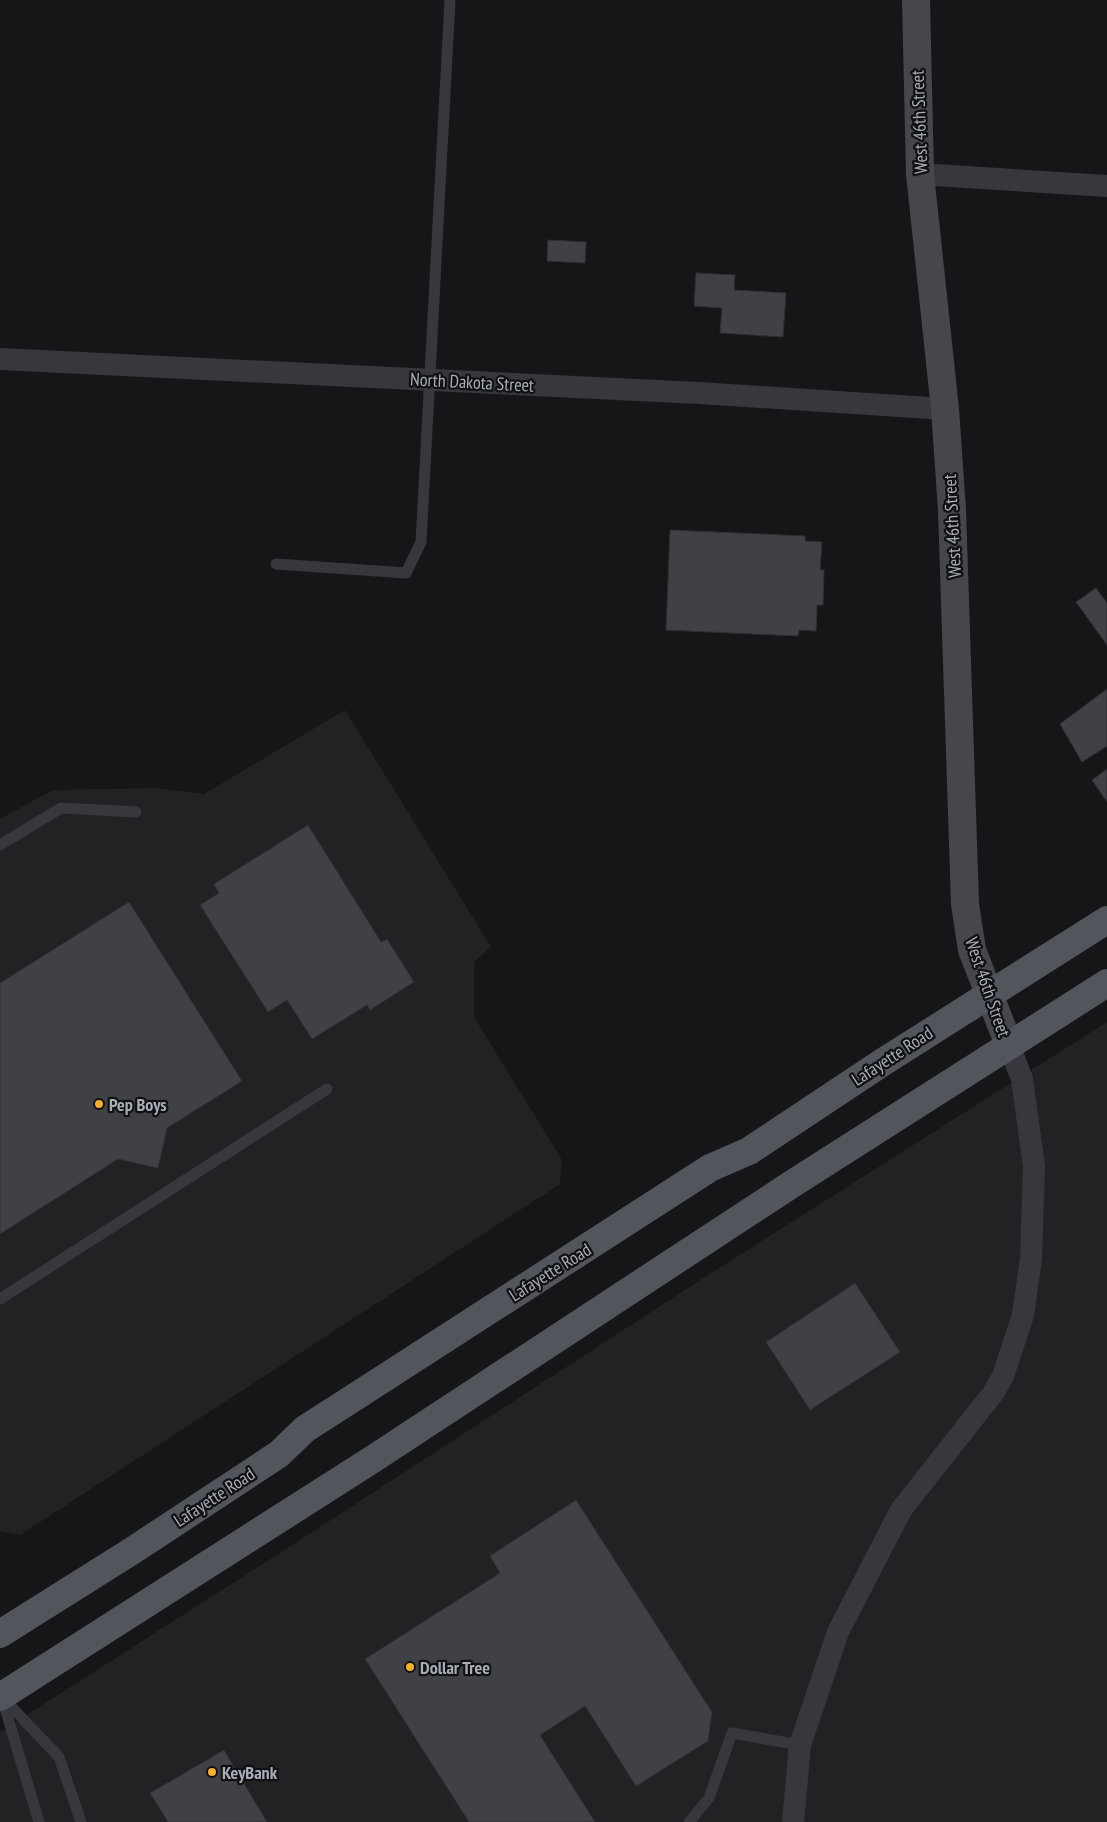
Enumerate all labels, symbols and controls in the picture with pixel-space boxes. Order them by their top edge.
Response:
street label: West 46th Street [906,70,932,174]
street label: North Dakota Street [409,367,535,397]
street label: West 46th Street [938,473,966,578]
street label: West 46th Street [960,934,1016,1040]
street label: Lafayette Road [847,1021,937,1091]
place label: Pep Boys [109,1093,167,1116]
marker: Pep Boys [93,1098,105,1110]
street label: Lafayette Road [505,1238,595,1306]
street label: Lafayette Road [169,1462,259,1532]
place label: Dollar Tree [420,1656,490,1679]
marker: Dollar Tree [404,1661,416,1673]
place label: KeyBank [222,1761,278,1784]
marker: KeyBank [206,1766,218,1778]

